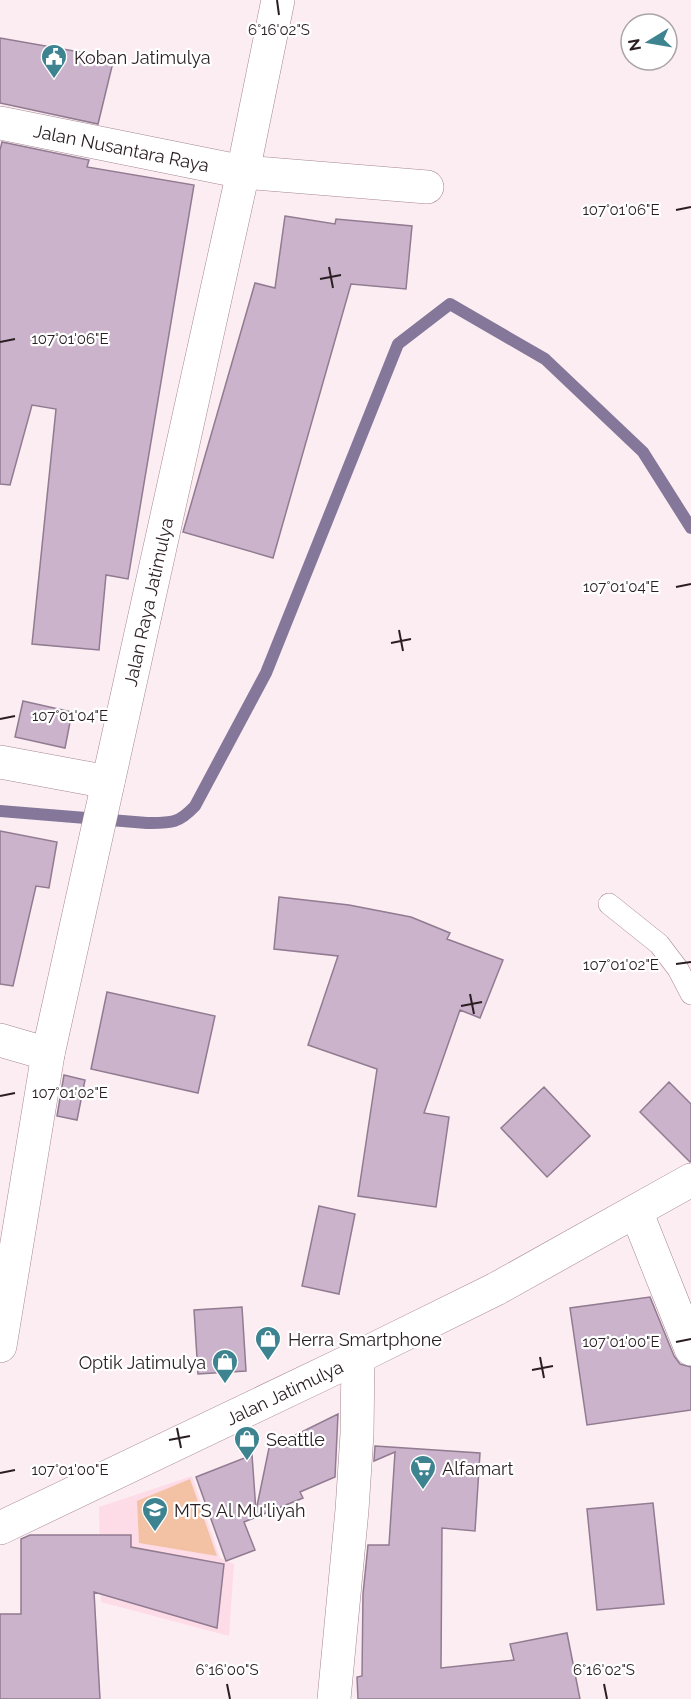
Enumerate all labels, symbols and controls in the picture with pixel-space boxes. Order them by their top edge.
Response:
north arrow [619,12,679,72]
text: 6°16'02"S [248,21,310,39]
text: N [624,37,645,53]
public building icon: Koban Jatimulya [39,42,69,80]
place label: Koban Jatimulya [74,47,211,68]
street label: Jalan Nusantara Raya [32,120,211,175]
text: 107°01'06"E [582,201,660,219]
text: 107°01'06"E [31,330,109,348]
street label: Jalan Raya Jatimulya [119,516,177,688]
text: 107°01'04"E [583,578,659,596]
text: 107°01'04"E [32,707,108,725]
text: 107°01'02"E [583,956,659,974]
text: 107°01'02"E [32,1084,108,1102]
shop icon: Herra Smartphone [253,1324,283,1362]
place label: Herra Smartphone [288,1329,442,1350]
text: 107°01'00"E [582,1333,660,1351]
shop icon: Optik Jatimulya [210,1347,240,1385]
place label: Optik Jatimulya [79,1352,206,1373]
street label: Jalan Jatimulya [222,1355,346,1429]
shop icon: Seattle [232,1424,262,1462]
place label: Seattle [266,1429,325,1450]
supermarket icon: Alfamart [408,1453,438,1491]
place label: Alfamart [442,1458,513,1479]
text: 107°01'00"E [31,1461,109,1479]
school or university icon: MTS Al Mu'liyah [140,1495,170,1533]
place label: MTS Al Mu'liyah [174,1500,306,1521]
text: 6°16'00"S [195,1661,259,1679]
text: 6°16'02"S [573,1661,635,1679]

